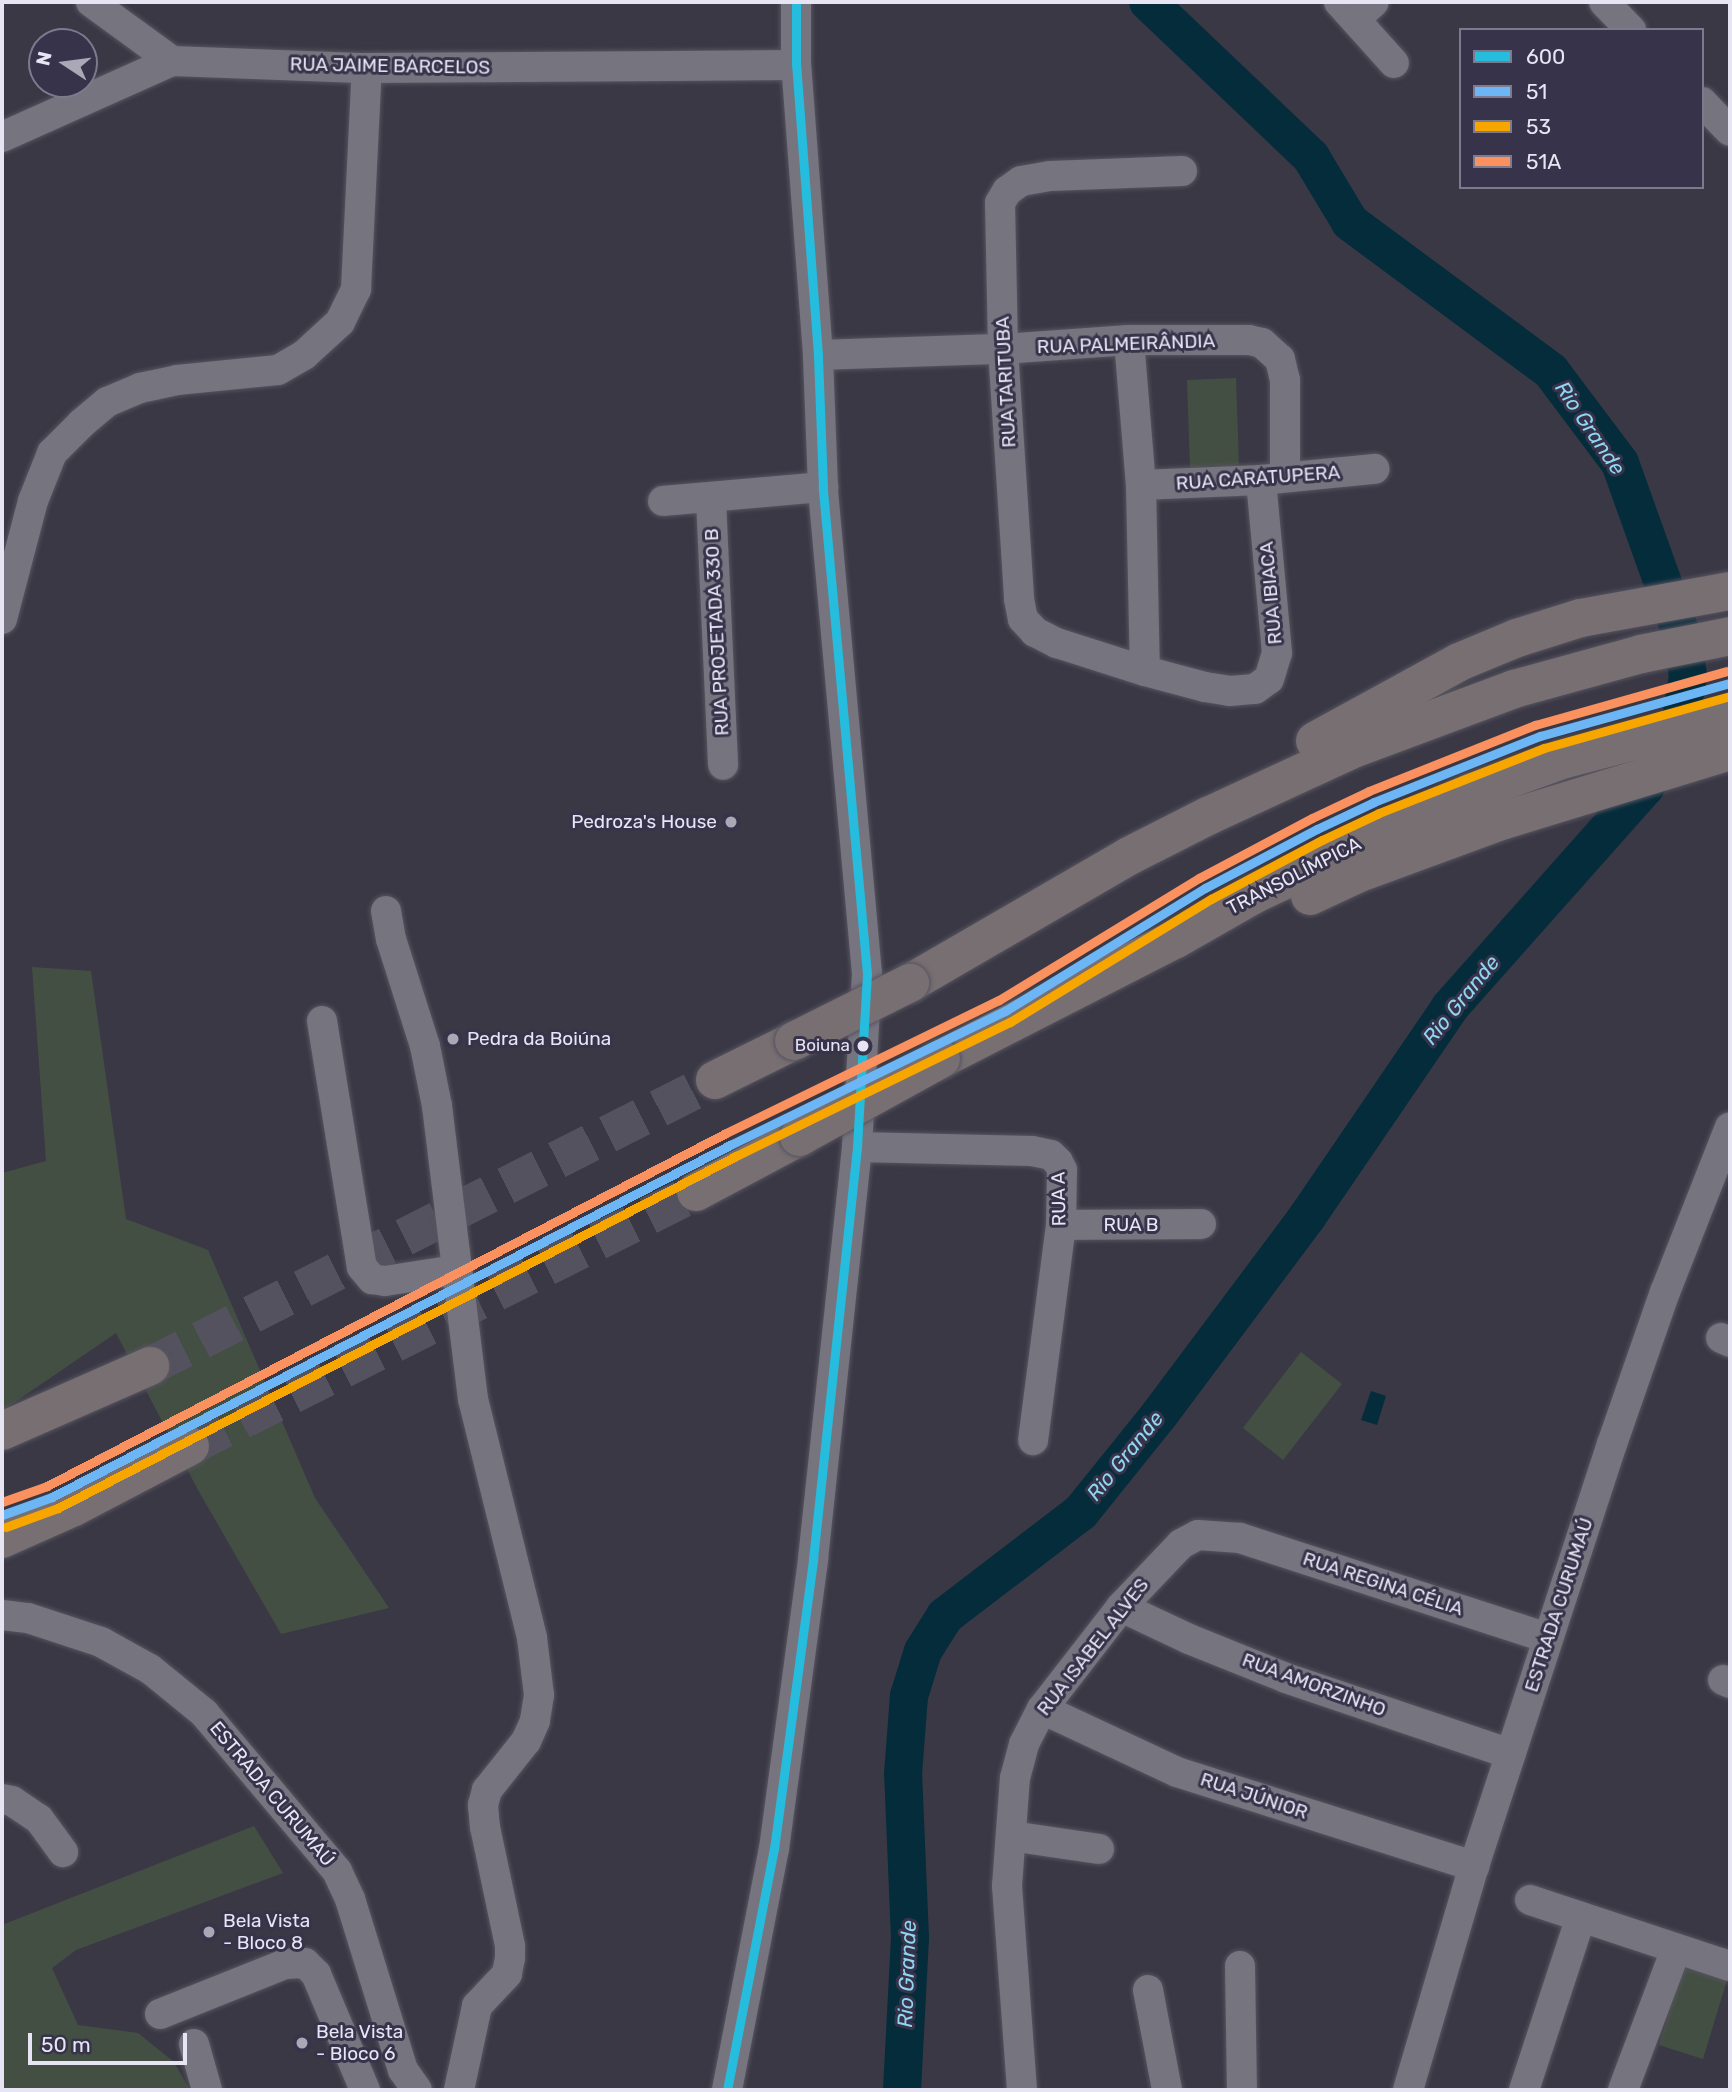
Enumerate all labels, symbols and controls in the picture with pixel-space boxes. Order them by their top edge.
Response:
north arrow [28,28,98,98]
legend [1459,28,1704,189]
text: 600 [1526,44,1565,69]
text: N [31,49,57,68]
street label: RUA JAIME BARCELOS [289,53,491,79]
text: 51 [1526,79,1547,104]
text: 53 [1526,114,1551,139]
text: 51A [1526,149,1561,174]
street label: RUA TARITUBA [991,315,1021,449]
street label: RUA PALMEIRÂNDIA [1036,329,1216,359]
water label: Rio Grande [1549,376,1631,480]
street label: RUA CARATUPERA [1175,461,1341,495]
street label: RUA PROJETADA 330 B [700,527,734,737]
street label: RUA IBIACA [1255,540,1287,646]
place label: Pedroza's House [571,811,717,833]
marker: Pedroza's House [723,814,739,830]
street label: TRANSOLÍMPICA [1223,832,1365,920]
water label: Rio Grande [1417,950,1505,1050]
place label: Pedra da Boiúna [467,1028,611,1050]
marker: Pedra da Boiúna [445,1031,461,1047]
place label: Boiuna [795,1036,850,1056]
marker: Boiuna [856,1039,870,1053]
street label: RUA A [1047,1171,1071,1227]
street label: RUA B [1103,1214,1159,1236]
water label: Rio Grande [1081,1406,1169,1506]
street label: ESTRADA CURUMAÚ [1520,1515,1598,1695]
street label: RUA REGINA CÉLIA [1299,1547,1467,1621]
street label: RUA ISABEL ALVES [1032,1573,1154,1721]
street label: RUA AMORZINHO [1239,1648,1389,1722]
street label: ESTRADA CURUMAÚ [205,1717,339,1871]
street label: RUA JÚNIOR [1197,1768,1311,1824]
place label: Bela Vista - Bloco 8 [223,1910,311,1954]
water label: Rio Grande [893,1920,921,2028]
marker: Bela Vista - Bloco 8 [201,1924,217,1940]
scale bar [32,2018,191,2062]
place label: Bela Vista - Bloco 6 [316,2021,404,2065]
text: 50 m [41,2032,91,2057]
marker: Bela Vista - Bloco 6 [294,2035,310,2051]

